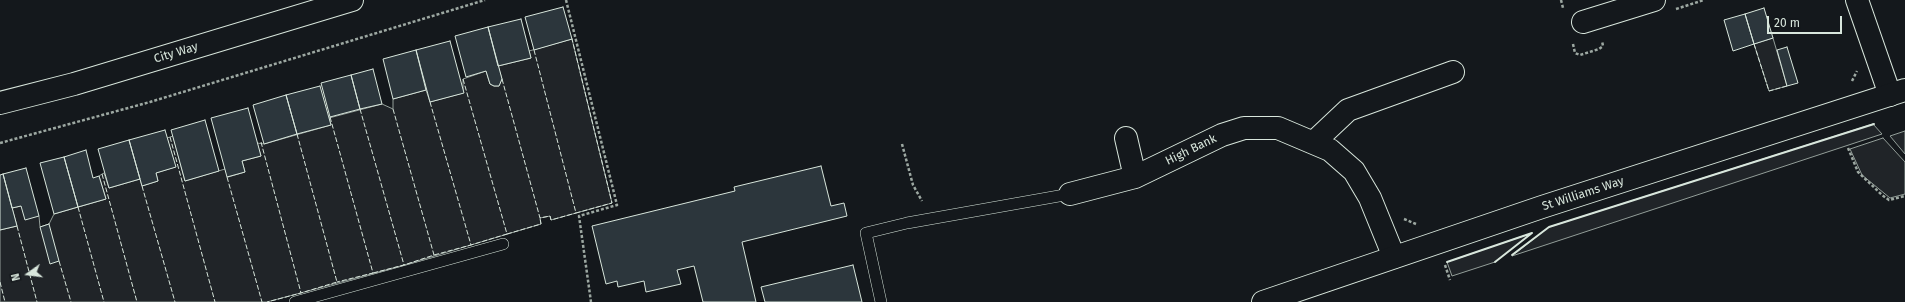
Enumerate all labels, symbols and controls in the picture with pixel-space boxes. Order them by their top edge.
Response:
scale bar [1769,8,1844,34]
text: 20 m [1774,16,1800,30]
street label: City Way [152,39,200,67]
street label: High Bank [1163,131,1219,169]
street label: St Williams Way [1540,174,1626,214]
north arrow [8,254,48,294]
text: N [9,272,23,282]

